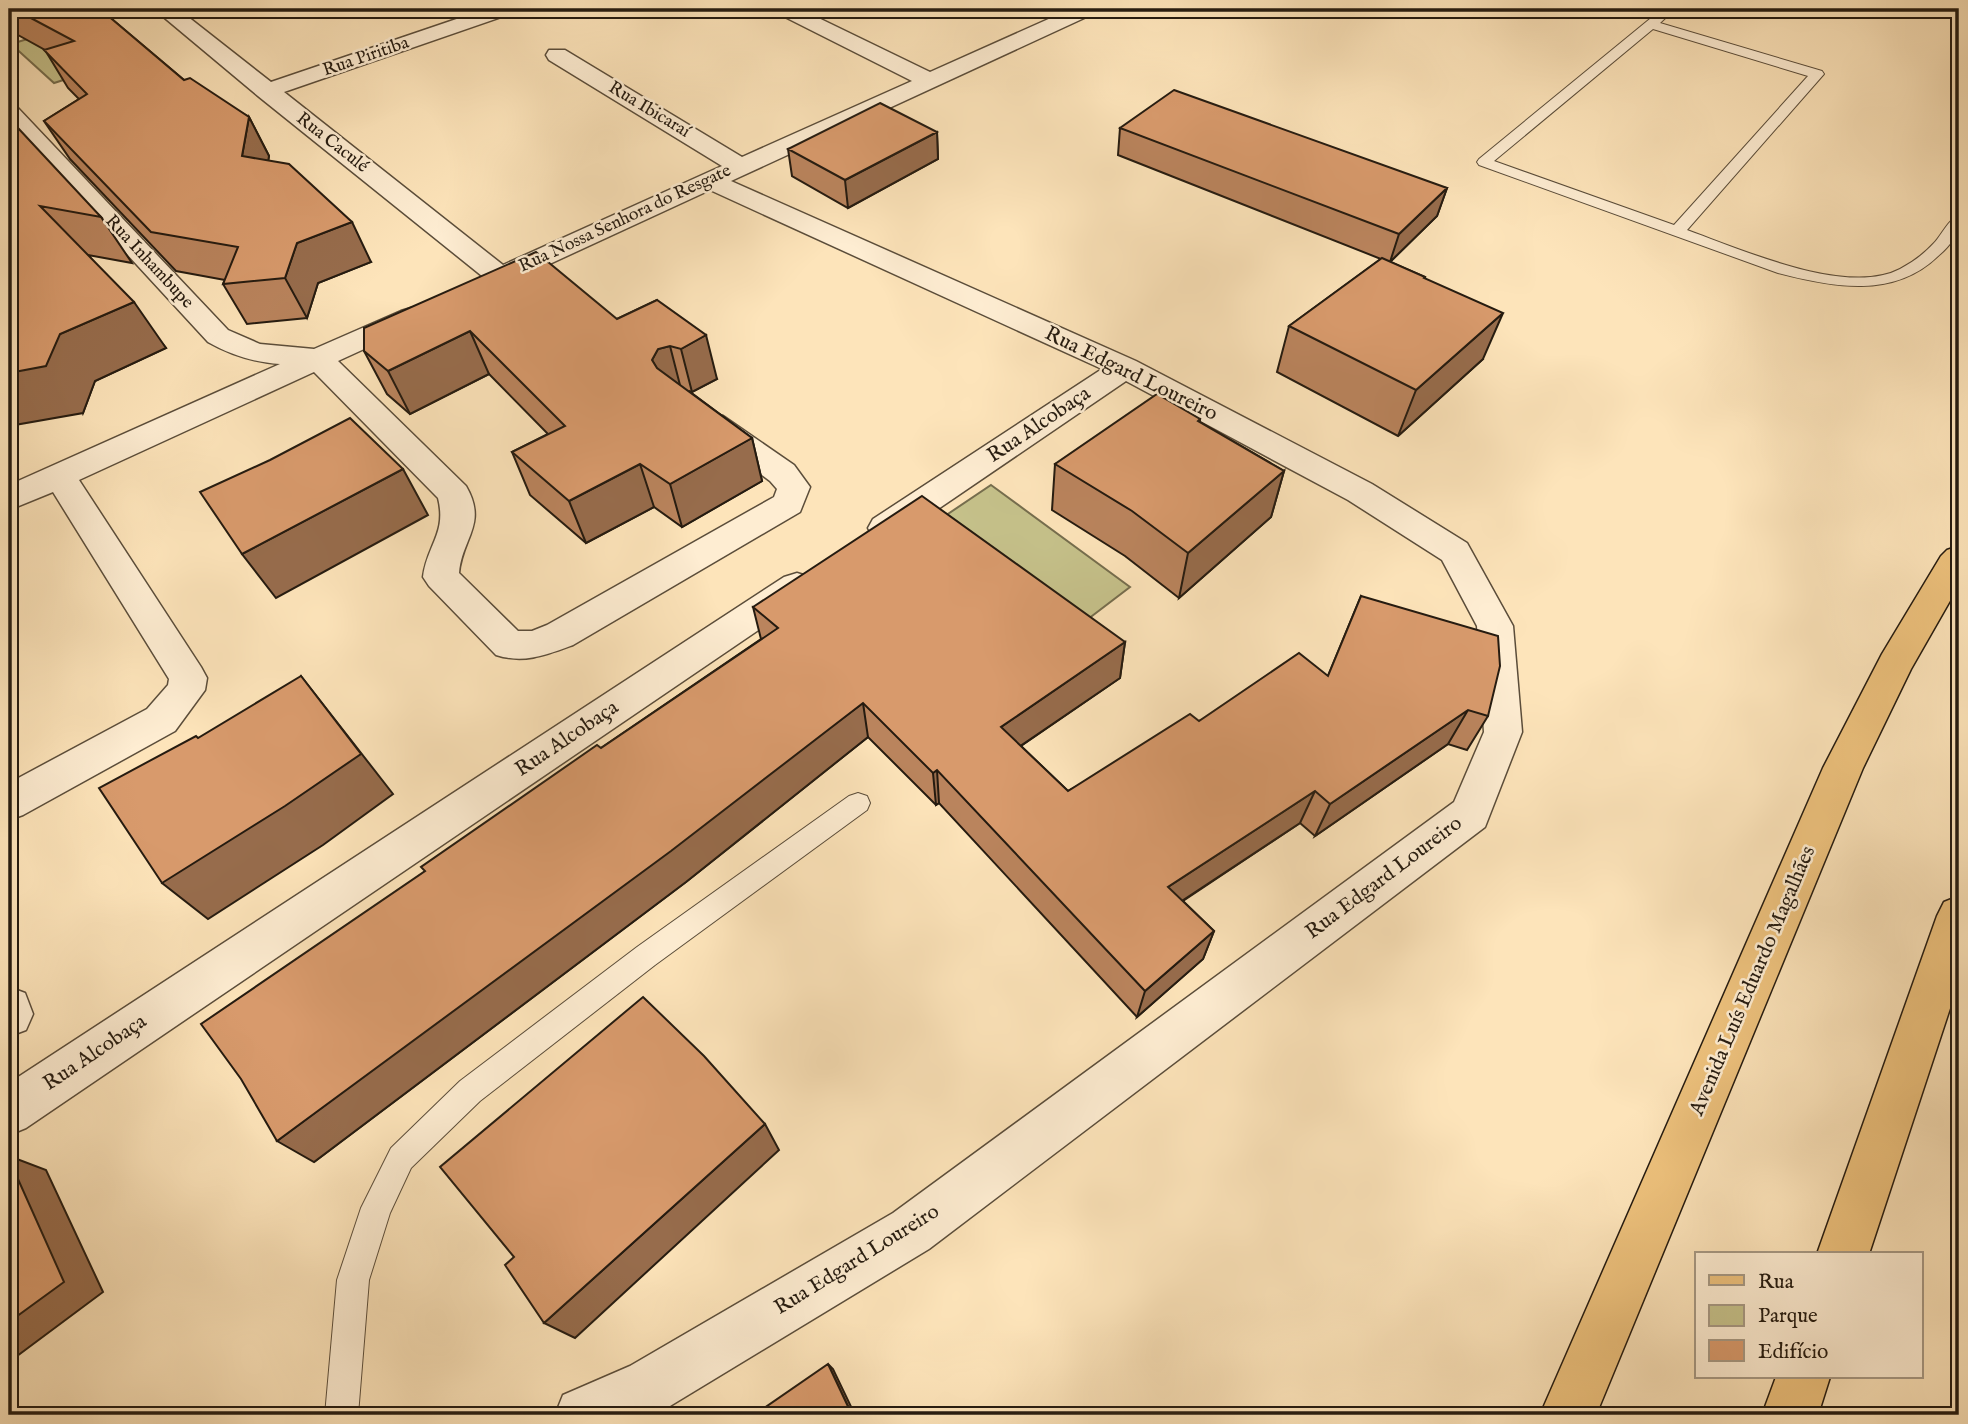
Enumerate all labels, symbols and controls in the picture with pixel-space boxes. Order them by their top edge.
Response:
street label: Rua Piritiba [320,31,412,82]
street label: Rua Ibicaraí [604,77,695,144]
street label: Rua Caculé [291,108,373,178]
street label: Rua Nossa Senhora do Resgate [515,160,735,278]
street label: Rua Inhambupe [100,210,198,314]
street label: Rua Edgard Loureiro [1040,320,1222,428]
street label: Rua Alcobaça [982,380,1097,469]
street label: Rua Alcobaça [510,694,625,783]
street label: Rua Edgard Loureiro [1300,810,1468,946]
street label: Avenida Luís Eduardo Magalhães [1683,842,1822,1121]
street label: Rua Alcobaça [38,1008,153,1097]
street label: Rua Edgard Loureiro [770,1198,944,1322]
legend [1695,1252,1923,1378]
text: Rua [1758,1269,1795,1296]
text: Parque [1758,1303,1818,1330]
text: Edifício [1758,1339,1828,1366]

